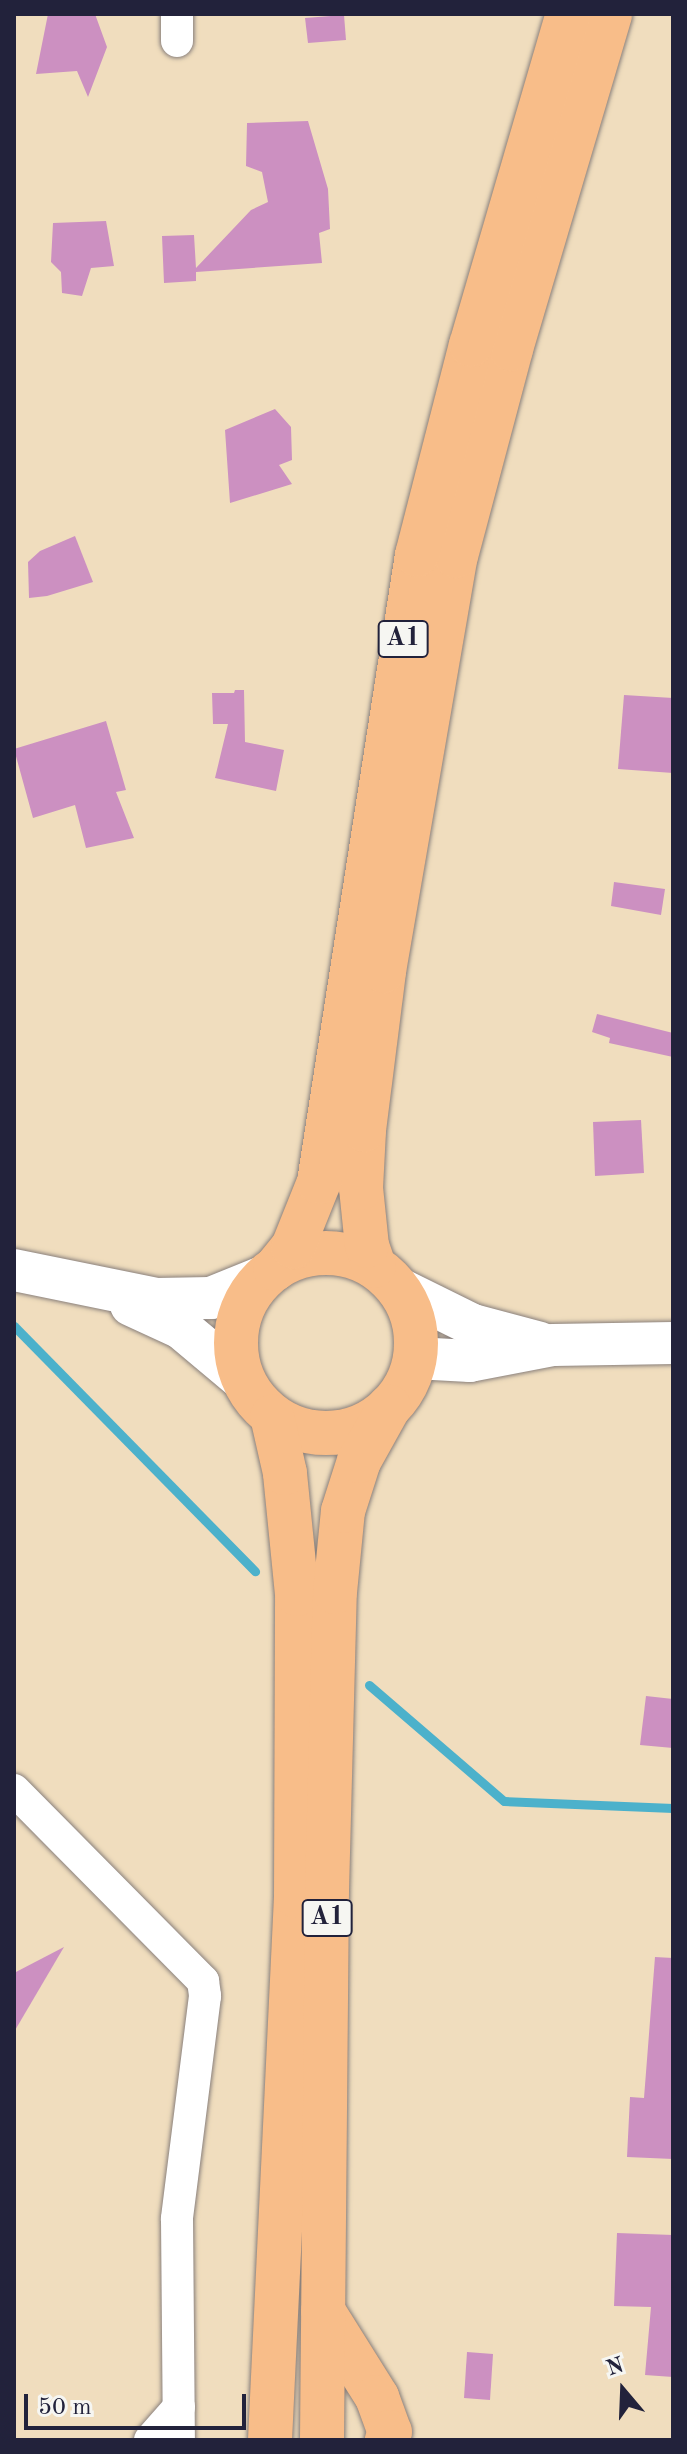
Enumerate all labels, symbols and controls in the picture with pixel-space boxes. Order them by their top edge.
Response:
road number: A1 [377,617,429,661]
road number: A1 [301,1896,353,1940]
north arrow [583,2350,663,2430]
text: N [604,2354,627,2380]
scale bar [28,2378,250,2428]
text: 50 m [38,2396,92,2420]

